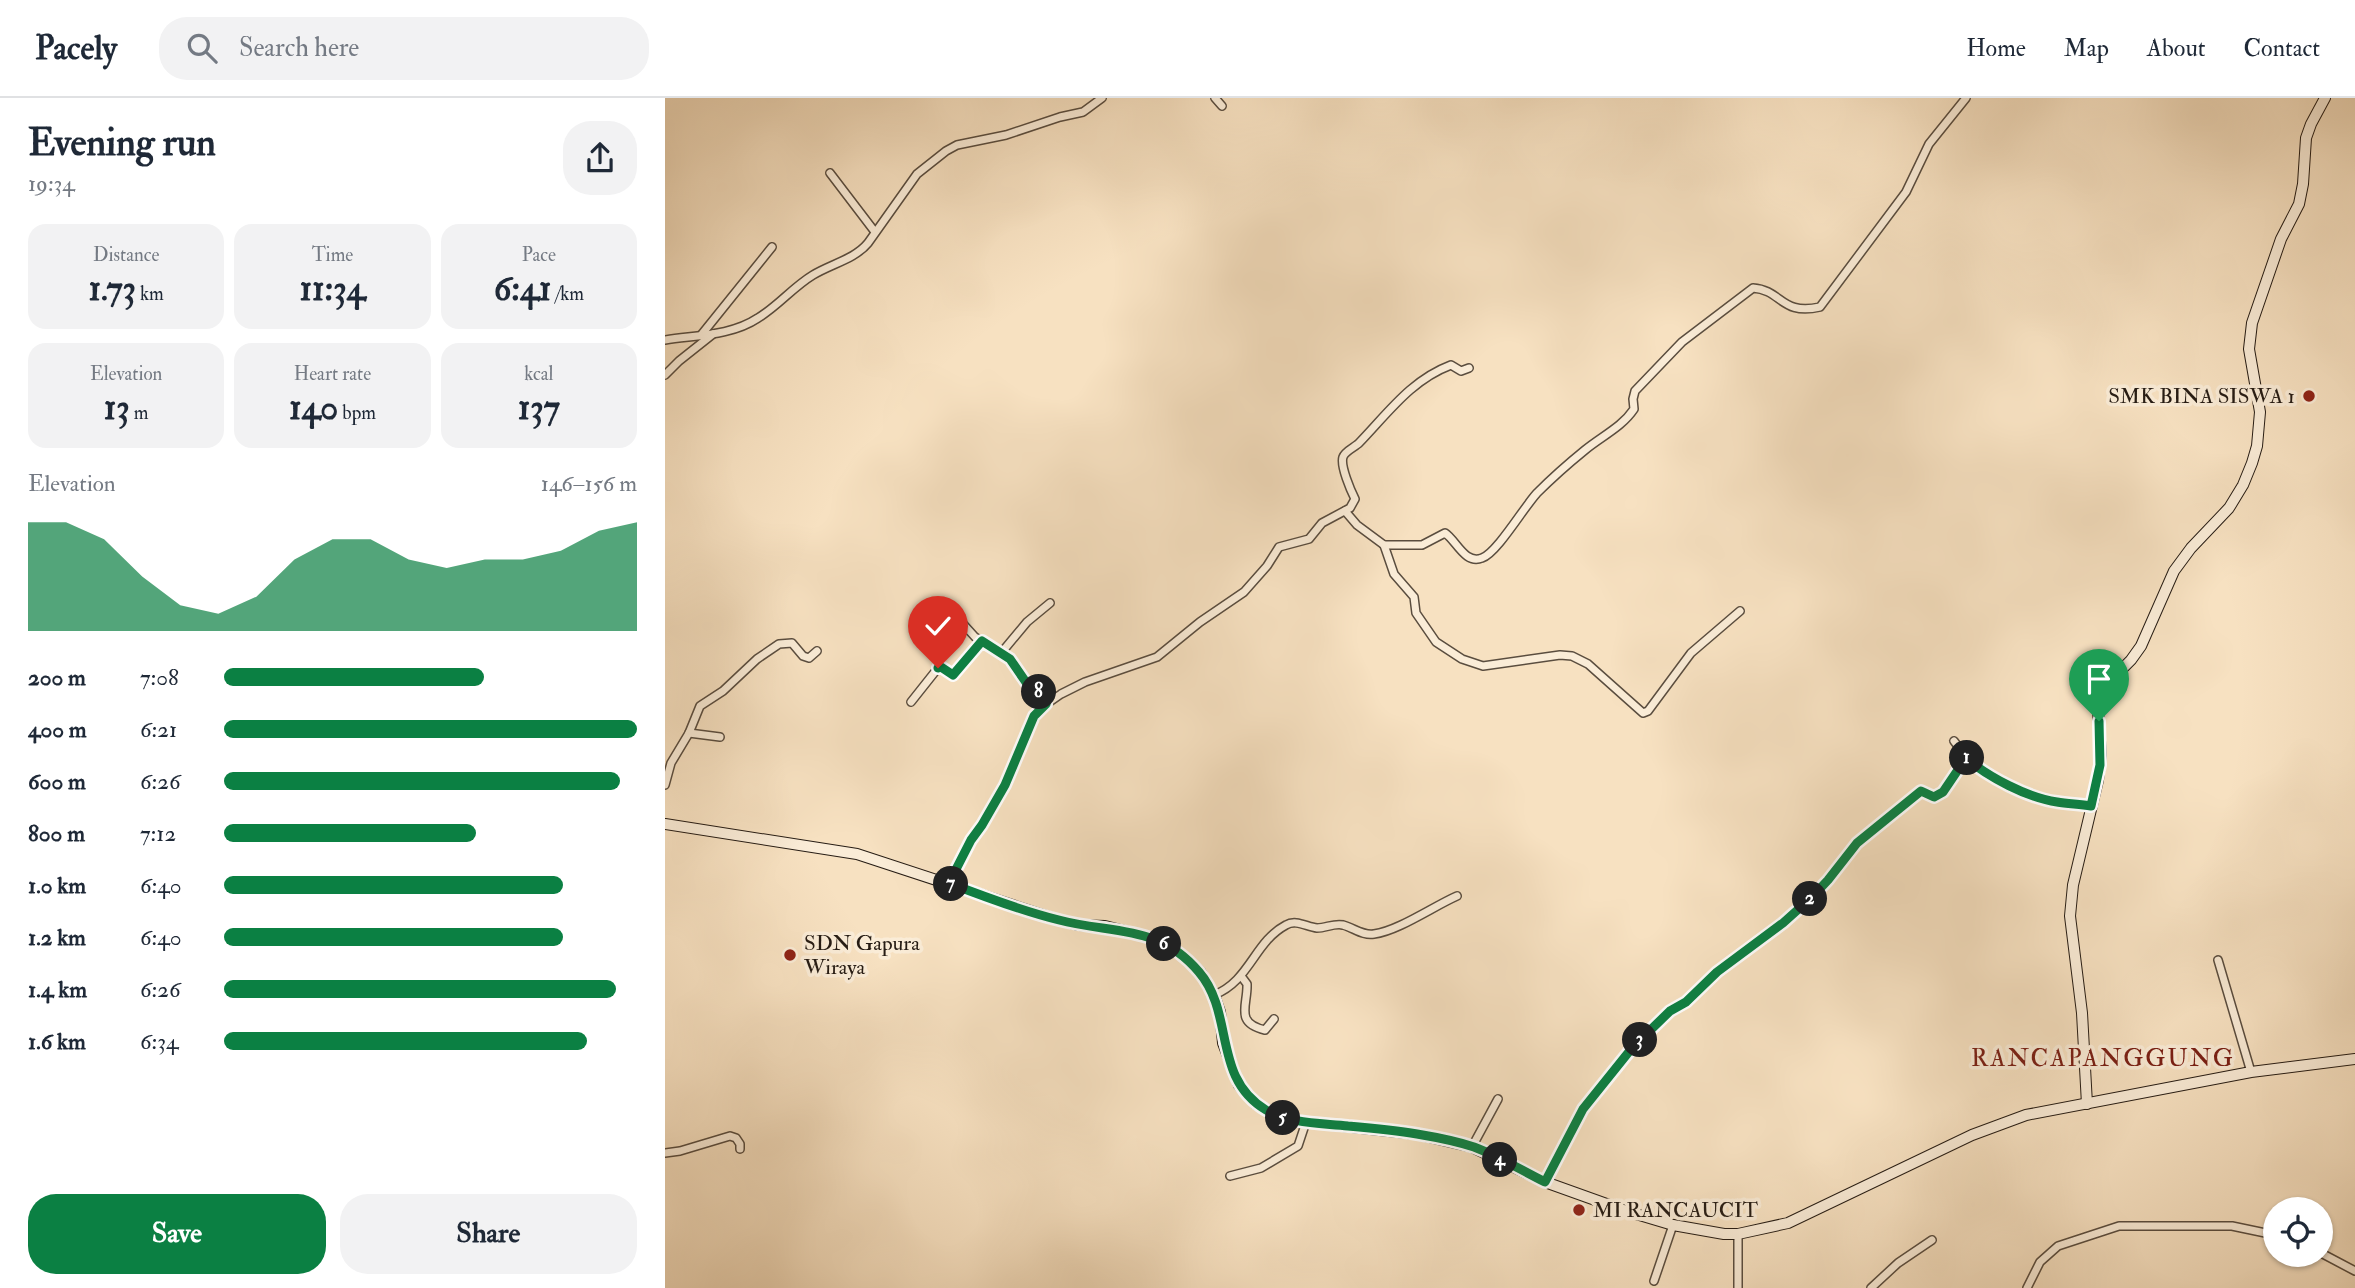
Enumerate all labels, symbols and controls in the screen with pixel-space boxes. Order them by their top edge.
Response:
search box [159,17,649,80]
text: Pacely [35,28,117,69]
icon: search [183,29,221,67]
text: Search here [239,32,359,64]
text: Home [1966,33,2026,64]
text: Map [2064,33,2109,64]
text: About [2147,33,2206,64]
text: Contact [2244,33,2320,64]
text: Evening run [28,119,216,167]
button: share [563,121,637,195]
text: 19:34 [28,169,75,198]
text: Distance [93,243,159,267]
text: Time [312,243,353,267]
text: Pace [522,243,556,267]
text: 1.73 [89,267,136,311]
text: 11:34 [300,267,365,311]
text: 6:41 [494,267,551,311]
text: km [136,282,164,306]
text: /km [551,282,584,306]
text: Elevation [90,362,162,386]
text: Heart rate [294,362,371,386]
text: kcal [524,362,553,386]
place label: SMK BINA SISWA 1 [2108,383,2295,410]
text: 13 [104,386,130,430]
text: 140 [289,386,338,430]
text: 137 [518,386,560,430]
marker: SMK BINA SISWA 1 [2301,388,2317,404]
text: m [130,401,149,425]
text: bpm [338,401,376,425]
text: Elevation [28,469,116,498]
text: 146–156 m [541,469,637,498]
pin [908,596,968,668]
icon: check [919,607,957,645]
pin [2069,649,2129,721]
icon: arrive [2080,660,2118,698]
text: 200 m [28,663,86,692]
text: 7:08 [140,663,179,692]
pin: 8 [1021,674,1057,710]
text: 8 [1034,679,1043,703]
text: 400 m [28,715,87,744]
text: 6:21 [140,715,177,744]
pin: 1 [1949,740,1985,776]
text: 1 [1963,745,1970,769]
text: 600 m [28,767,86,796]
text: 6:26 [140,767,181,796]
text: 800 m [28,819,85,848]
text: 7:12 [140,819,176,848]
pin: 7 [933,866,969,902]
text: 1.0 km [28,871,86,900]
text: 6:40 [140,871,181,900]
text: 7 [946,871,955,895]
pin: 2 [1793,882,1827,916]
text: 2 [1805,886,1814,910]
text: 1.2 km [28,923,86,952]
text: 6:40 [140,923,181,952]
pin: 6 [1147,926,1181,962]
place label: SDN Gapura Wiraya [803,930,920,981]
text: 6 [1159,931,1168,955]
marker: SDN Gapura Wiraya [782,947,798,963]
text: 1.4 km [28,975,87,1004]
text: 6:26 [140,975,181,1004]
pin: 3 [1623,1023,1657,1058]
text: 1.6 km [28,1027,86,1056]
text: 6:34 [140,1027,178,1056]
text: 3 [1636,1027,1643,1051]
district label: RANCAPANGGUNG [1971,1043,2235,1074]
pin: 5 [1265,1100,1301,1136]
text: 5 [1278,1105,1287,1129]
pin: 4 [1483,1142,1517,1178]
text: 4 [1494,1147,1505,1171]
button: Save [28,1194,326,1274]
button: Share [340,1194,637,1274]
place label: MI RANCAUCIT [1593,1197,1759,1224]
map controls [2263,1197,2333,1267]
button: locate [2263,1197,2333,1267]
marker: MI RANCAUCIT [1571,1202,1587,1218]

